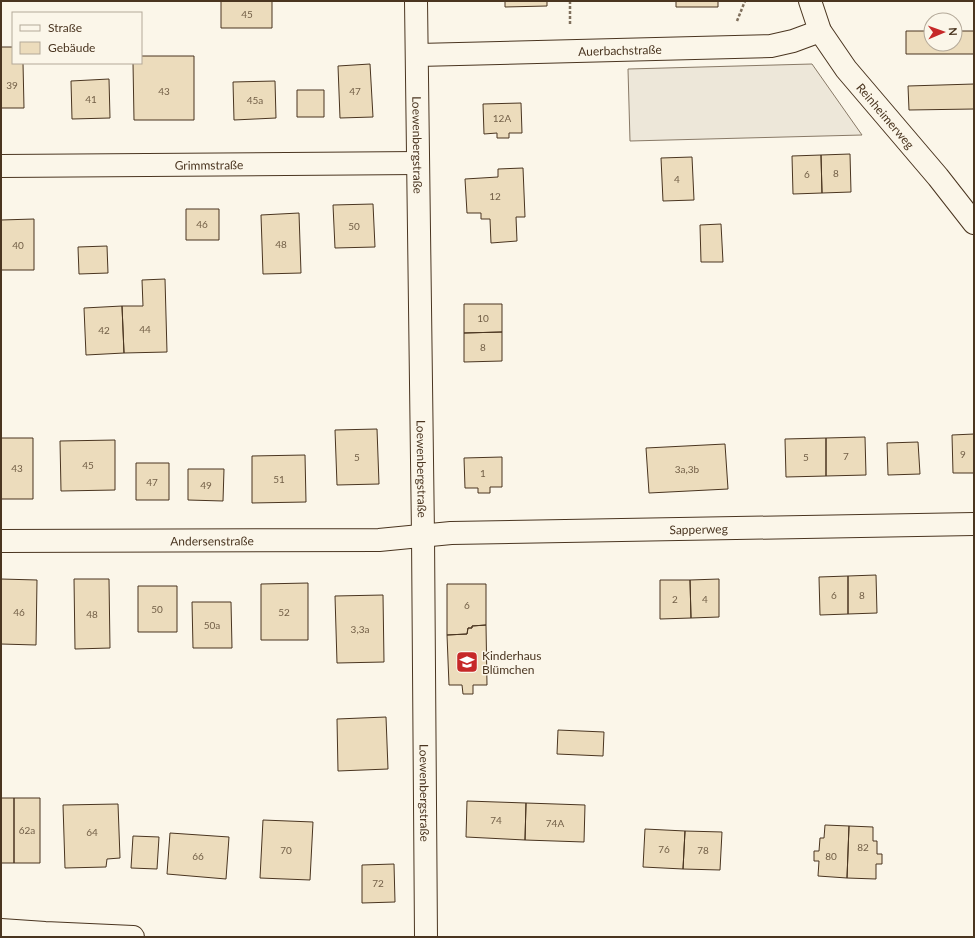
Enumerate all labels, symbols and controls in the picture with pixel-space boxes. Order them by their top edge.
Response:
house number: 45 [241,8,253,20]
legend [12,12,142,64]
north arrow [923,12,963,52]
text: Straße [48,20,82,35]
text: N [947,27,960,36]
text: Gebäude [48,40,95,55]
street label: Auerbachstraße [578,41,662,58]
house number: 39 [6,79,18,91]
street label: Reinheimerweg [854,80,918,152]
house number: 43 [158,85,170,97]
house number: 47 [349,85,361,97]
house number: 41 [85,93,97,105]
house number: 45a [247,94,263,106]
street label: Loewenbergstraße [410,96,426,194]
house number: 12A [493,112,511,124]
street label: Grimmstraße [175,157,243,172]
house number: 8 [833,167,839,179]
house number: 6 [804,168,810,180]
house number: 4 [674,173,680,185]
house number: 12 [489,190,501,202]
house number: 46 [196,218,208,230]
house number: 50 [348,220,360,232]
house number: 48 [275,238,287,250]
house number: 40 [12,239,24,251]
house number: 10 [477,312,489,324]
house number: 44 [139,323,151,335]
house number: 42 [98,324,110,336]
house number: 8 [480,341,486,353]
street label: Loewenbergstraße [414,420,430,518]
house number: 9 [960,448,966,460]
house number: 7 [843,450,849,462]
house number: 5 [354,451,360,463]
house number: 5 [803,451,809,463]
house number: 45 [82,459,94,471]
house number: 43 [11,462,23,474]
house number: 3a,3b [675,463,700,475]
house number: 1 [480,467,486,479]
house number: 51 [273,473,285,485]
house number: 47 [146,476,158,488]
house number: 49 [200,479,212,491]
street label: Sapperweg [669,521,728,537]
street label: Andersenstraße [170,533,254,548]
house number: 6 [831,589,837,601]
house number: 8 [859,589,865,601]
house number: 2 [672,593,678,605]
house number: 4 [702,593,708,605]
house number: 6 [464,599,470,611]
house number: 50 [151,603,163,615]
house number: 46 [13,606,25,618]
house number: 52 [278,606,290,618]
house number: 48 [86,608,98,620]
house number: 50a [204,619,220,631]
house number: 3,3a [351,623,369,635]
place label: Kinderhaus Blümchen [482,648,542,677]
school or university icon: Kinderhaus Blümchen [454,649,480,675]
street label: Loewenbergstraße [417,744,433,842]
house number: 74 [490,814,502,826]
house number: 74A [546,817,564,829]
house number: 62a [19,824,35,836]
house number: 64 [86,826,98,838]
house number: 82 [857,841,869,853]
house number: 76 [658,843,670,855]
house number: 70 [280,844,292,856]
house number: 78 [697,844,709,856]
house number: 66 [192,850,204,862]
house number: 80 [825,850,837,862]
house number: 72 [372,877,384,889]

